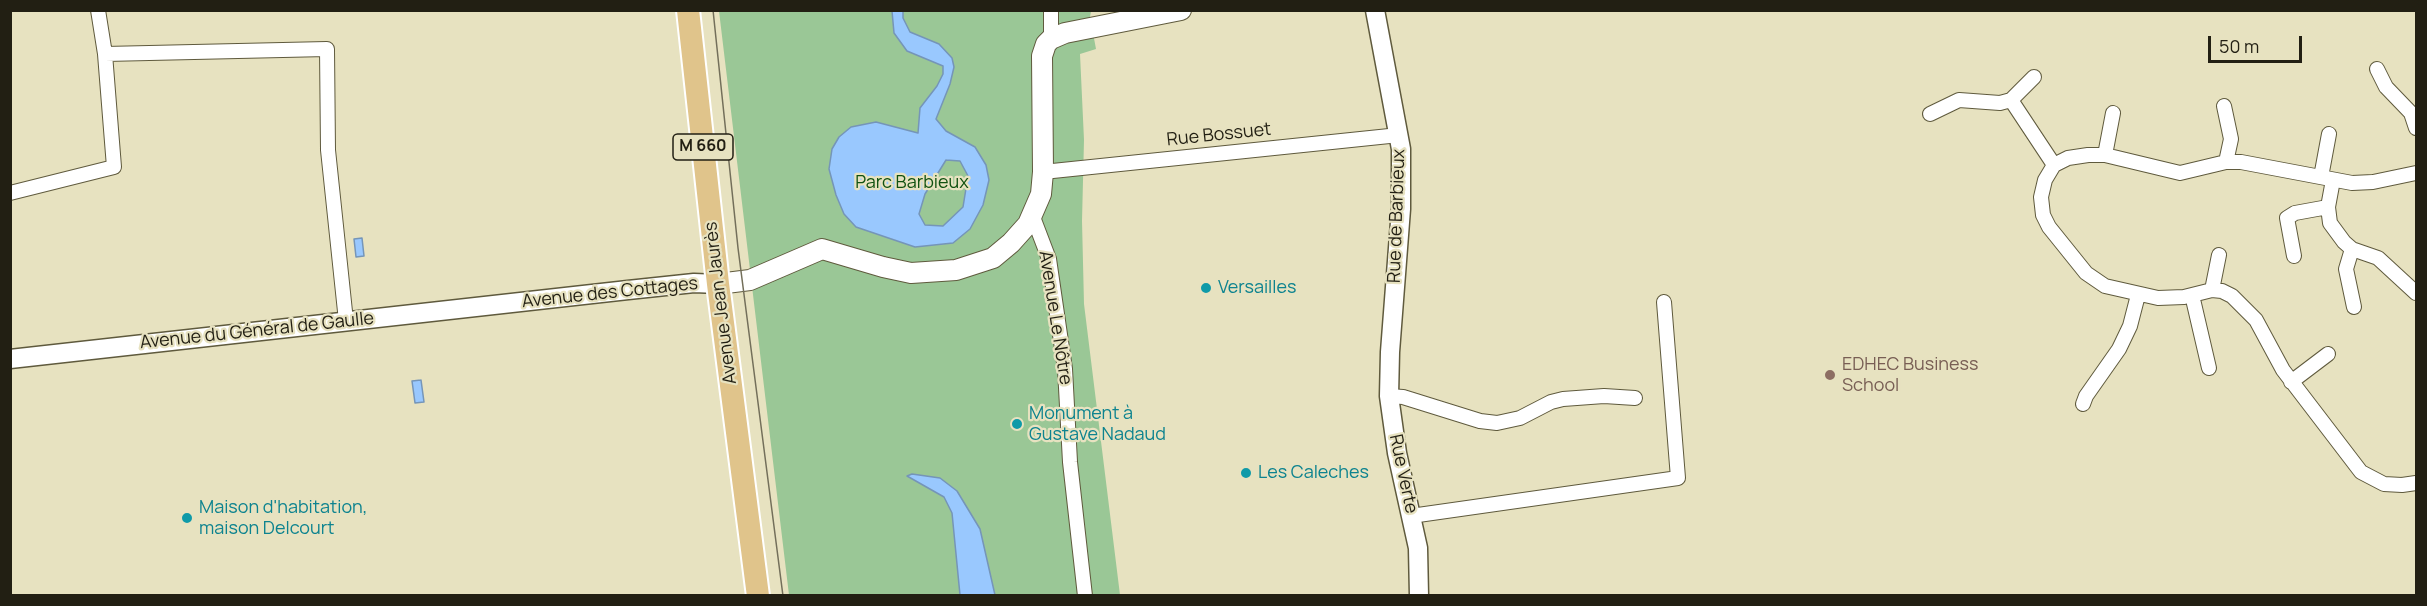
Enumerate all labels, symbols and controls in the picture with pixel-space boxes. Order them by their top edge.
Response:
scale bar [2211,24,2306,62]
text: 50 m [2219,34,2259,58]
street label: Rue Bossuet [1166,119,1272,151]
road number: M 660 [673,134,733,160]
street label: Rue de Barbieux [1384,149,1410,283]
park label: Parc Barbieux [855,172,969,194]
street label: Avenue Jean Jaurès [700,220,742,386]
street label: Avenue Le Nôtre [1034,249,1076,387]
street label: Avenue des Cottages [521,273,699,313]
place label: Versailles [1218,277,1296,299]
marker: Versailles [1199,281,1213,295]
street label: Avenue du Général de Gaulle [139,308,375,354]
place label: EDHEC Business School [1842,354,1978,397]
marker: EDHEC Business School [1823,368,1837,382]
place label: Monument à Gustave Nadaud [1029,403,1166,446]
marker: Monument à Gustave Nadaud [1010,417,1024,431]
street label: Rue Verte [1384,432,1422,516]
place label: Les Caleches [1258,462,1369,484]
marker: Les Caleches [1239,466,1253,480]
place label: Maison d'habitation, maison Delcourt [199,497,368,540]
marker: Maison d'habitation, maison Delcourt [180,511,194,525]

